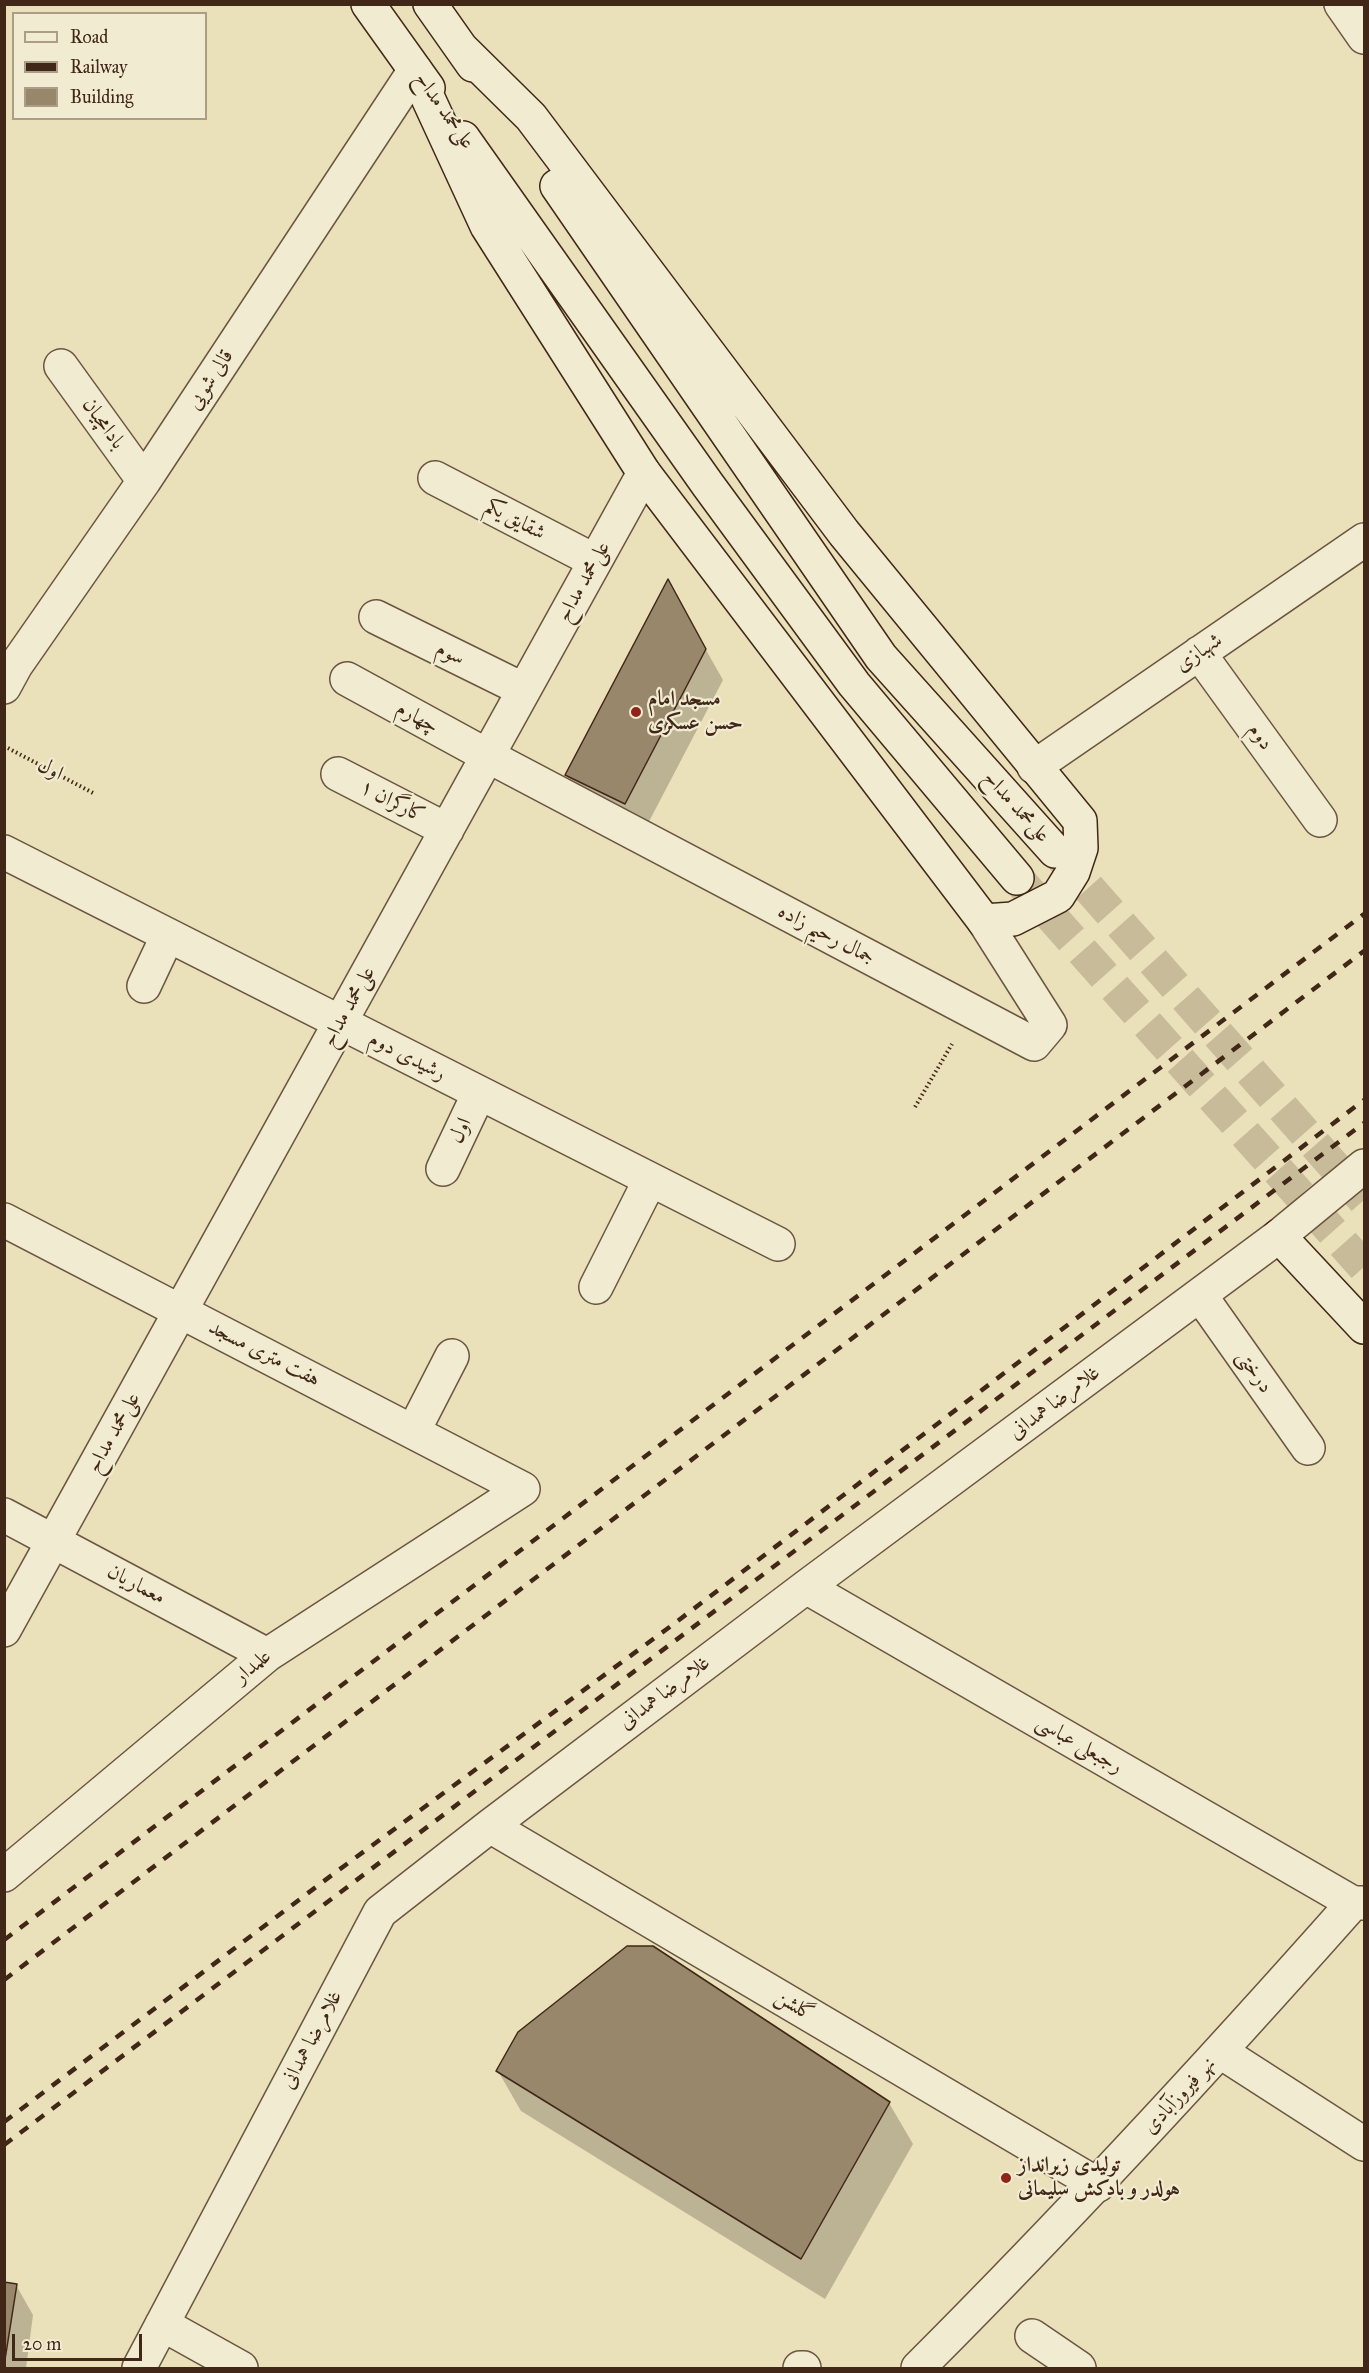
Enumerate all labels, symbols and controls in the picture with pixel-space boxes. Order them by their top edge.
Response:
legend [12,12,207,120]
text: Road [70,26,108,48]
text: Railway [70,56,127,78]
street label: علی‌محمد مداح [408,68,480,154]
text: Building [70,86,133,108]
street label: قالی شویی [182,345,240,415]
street label: بادامچیان [76,393,130,455]
street label: شقایق یکم [481,494,549,546]
street label: علی‌محمد مداح [552,537,616,627]
street label: شهبازی [1171,628,1227,678]
street label: سوم [432,636,468,672]
place label: مسجد امام حسن عسکری [648,687,743,737]
street label: چهارم [391,696,443,740]
marker: مسجد امام حسن عسکری [629,705,643,719]
street label: دوم [1242,719,1278,755]
street label: اول [33,753,67,787]
street label: علی‌محمد مداح [977,766,1055,848]
street label: کارگران ۱ [355,775,429,829]
street label: جمال رحیم زاده [773,899,879,971]
street label: علی‌محمد مداح [317,962,381,1052]
street label: رشیدی دوم [364,1027,450,1087]
street label: اول [444,1114,478,1148]
street label: هفت متری مسجد [204,1315,324,1393]
street label: درختی [1230,1346,1278,1398]
street label: غلامرضا همدانی [1004,1361,1106,1445]
street label: علی‌محمد مداح [82,1388,146,1478]
street label: معماریان [103,1559,169,1611]
street label: علمدار [229,1644,277,1690]
street label: غلامرضا همدانی [614,1651,716,1735]
street label: رجبعلی عباسی [1031,1710,1127,1780]
street label: گلشن [770,1985,818,2027]
street label: غلامرضا همدانی [276,1987,348,2093]
street label: نهر فیروزآبادی [1138,2052,1222,2140]
place label: تولیدی زیرانداز هولدر و بادکش سلیمانی [1018,2153,1180,2203]
marker: تولیدی زیرانداز هولدر و بادکش سلیمانی [999,2171,1013,2185]
scale bar [15,2322,146,2360]
text: 20 m [23,2333,61,2355]

